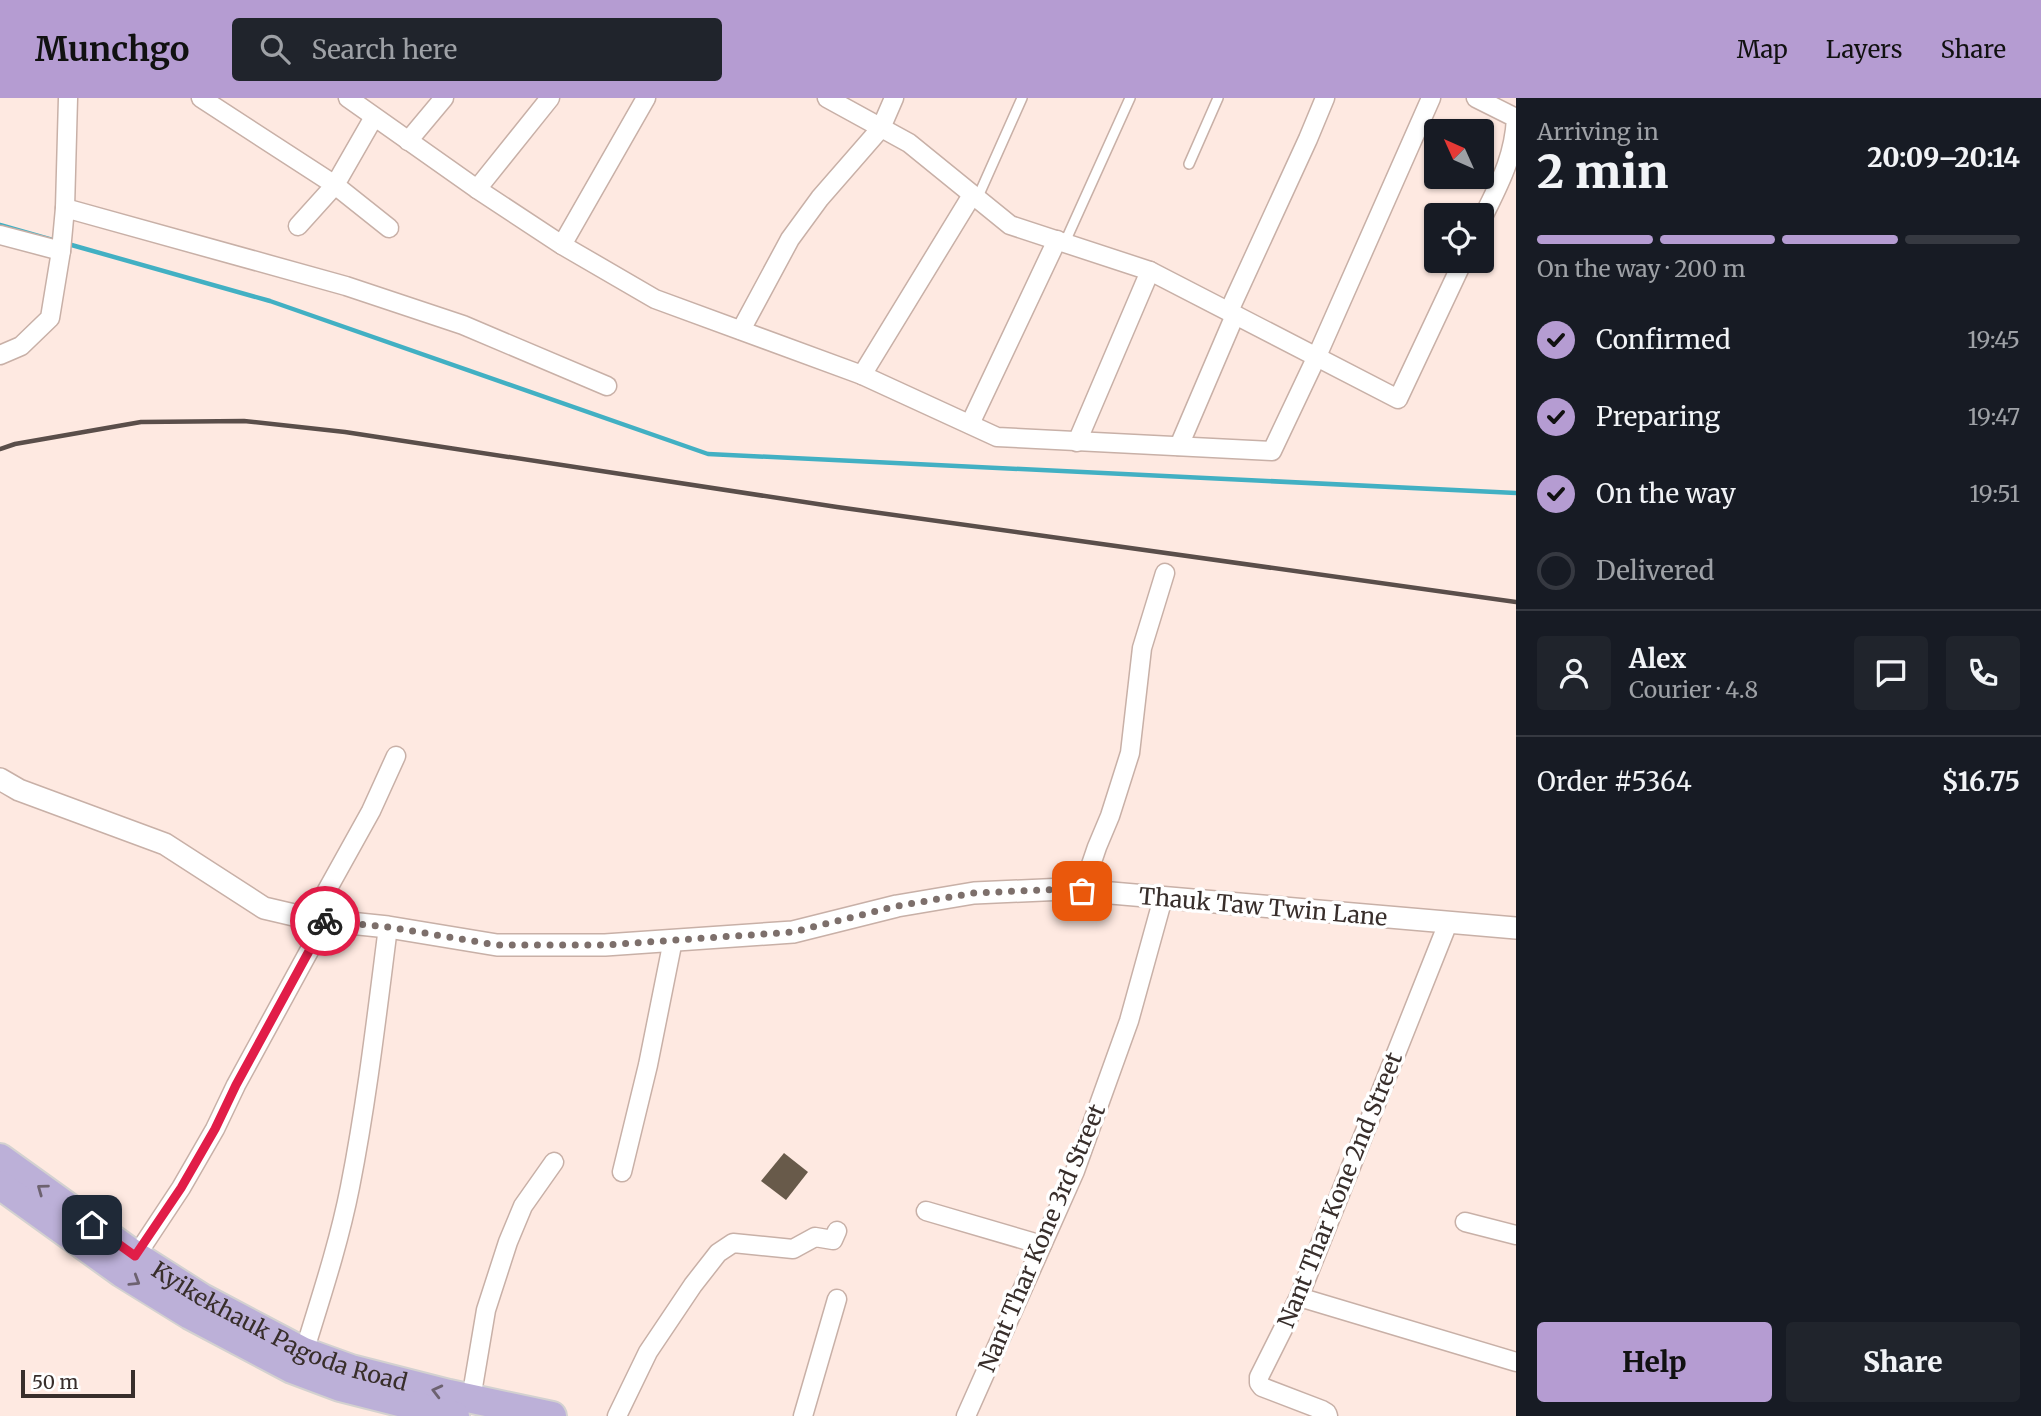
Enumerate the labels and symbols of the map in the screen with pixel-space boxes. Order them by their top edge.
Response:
north arrow [1424,119,1494,189]
pin [1052,861,1112,921]
street label: Thauk Taw Twin Lane [1138,881,1388,932]
courier [290,886,360,956]
street label: Nant Thar Kone 2nd Street [1271,1048,1408,1332]
street label: Nant Thar Kone 3rd Street [972,1100,1111,1376]
one-way arrow [38,1185,50,1197]
pin [62,1195,122,1255]
street label: Kyikekhauk Pagoda Road [147,1255,411,1397]
one-way arrow [128,1273,141,1286]
scale bar [21,1367,135,1399]
one-way arrow [432,1385,444,1399]

